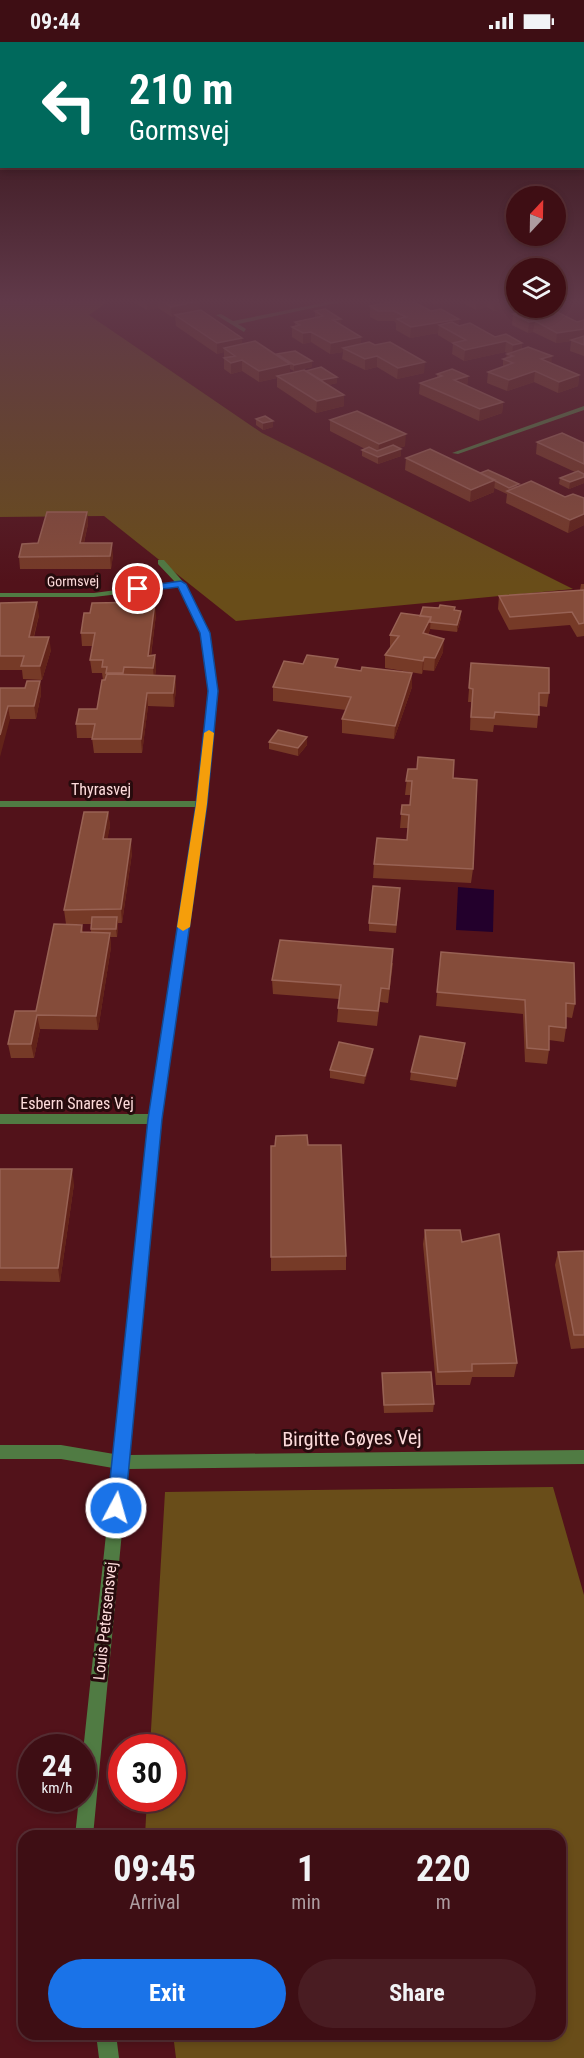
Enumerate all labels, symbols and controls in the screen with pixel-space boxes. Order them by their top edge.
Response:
text: 09:44 [30,9,81,34]
text: 210 m [129,65,234,114]
icon: left [30,66,108,144]
text: Gormsvej [129,115,229,147]
north arrow [506,186,566,246]
map controls [506,186,566,318]
button: layers [506,258,566,318]
pin [112,563,163,614]
icon: arrive [121,572,154,605]
street label: Gormsvej [47,573,99,589]
street label: Thyrasvej [71,780,131,799]
street label: Esbern Snares Vej [20,1094,134,1113]
street label: Birgitte Gøyes Vej [282,1425,422,1451]
position arrow [84,1476,148,1540]
street label: Louis Petersensvej [89,1561,121,1681]
speed limit sign: 30 [108,1734,186,1812]
text: 24 [42,1748,72,1783]
text: km/h [42,1779,72,1797]
text: 09:45 [113,1848,196,1890]
text: 1 [297,1848,315,1890]
text: 220 [416,1848,471,1890]
text: Arrival [129,1890,180,1914]
text: min [291,1890,321,1914]
text: m [436,1890,451,1914]
button: Exit [48,1959,286,2028]
button: Share [298,1959,536,2028]

